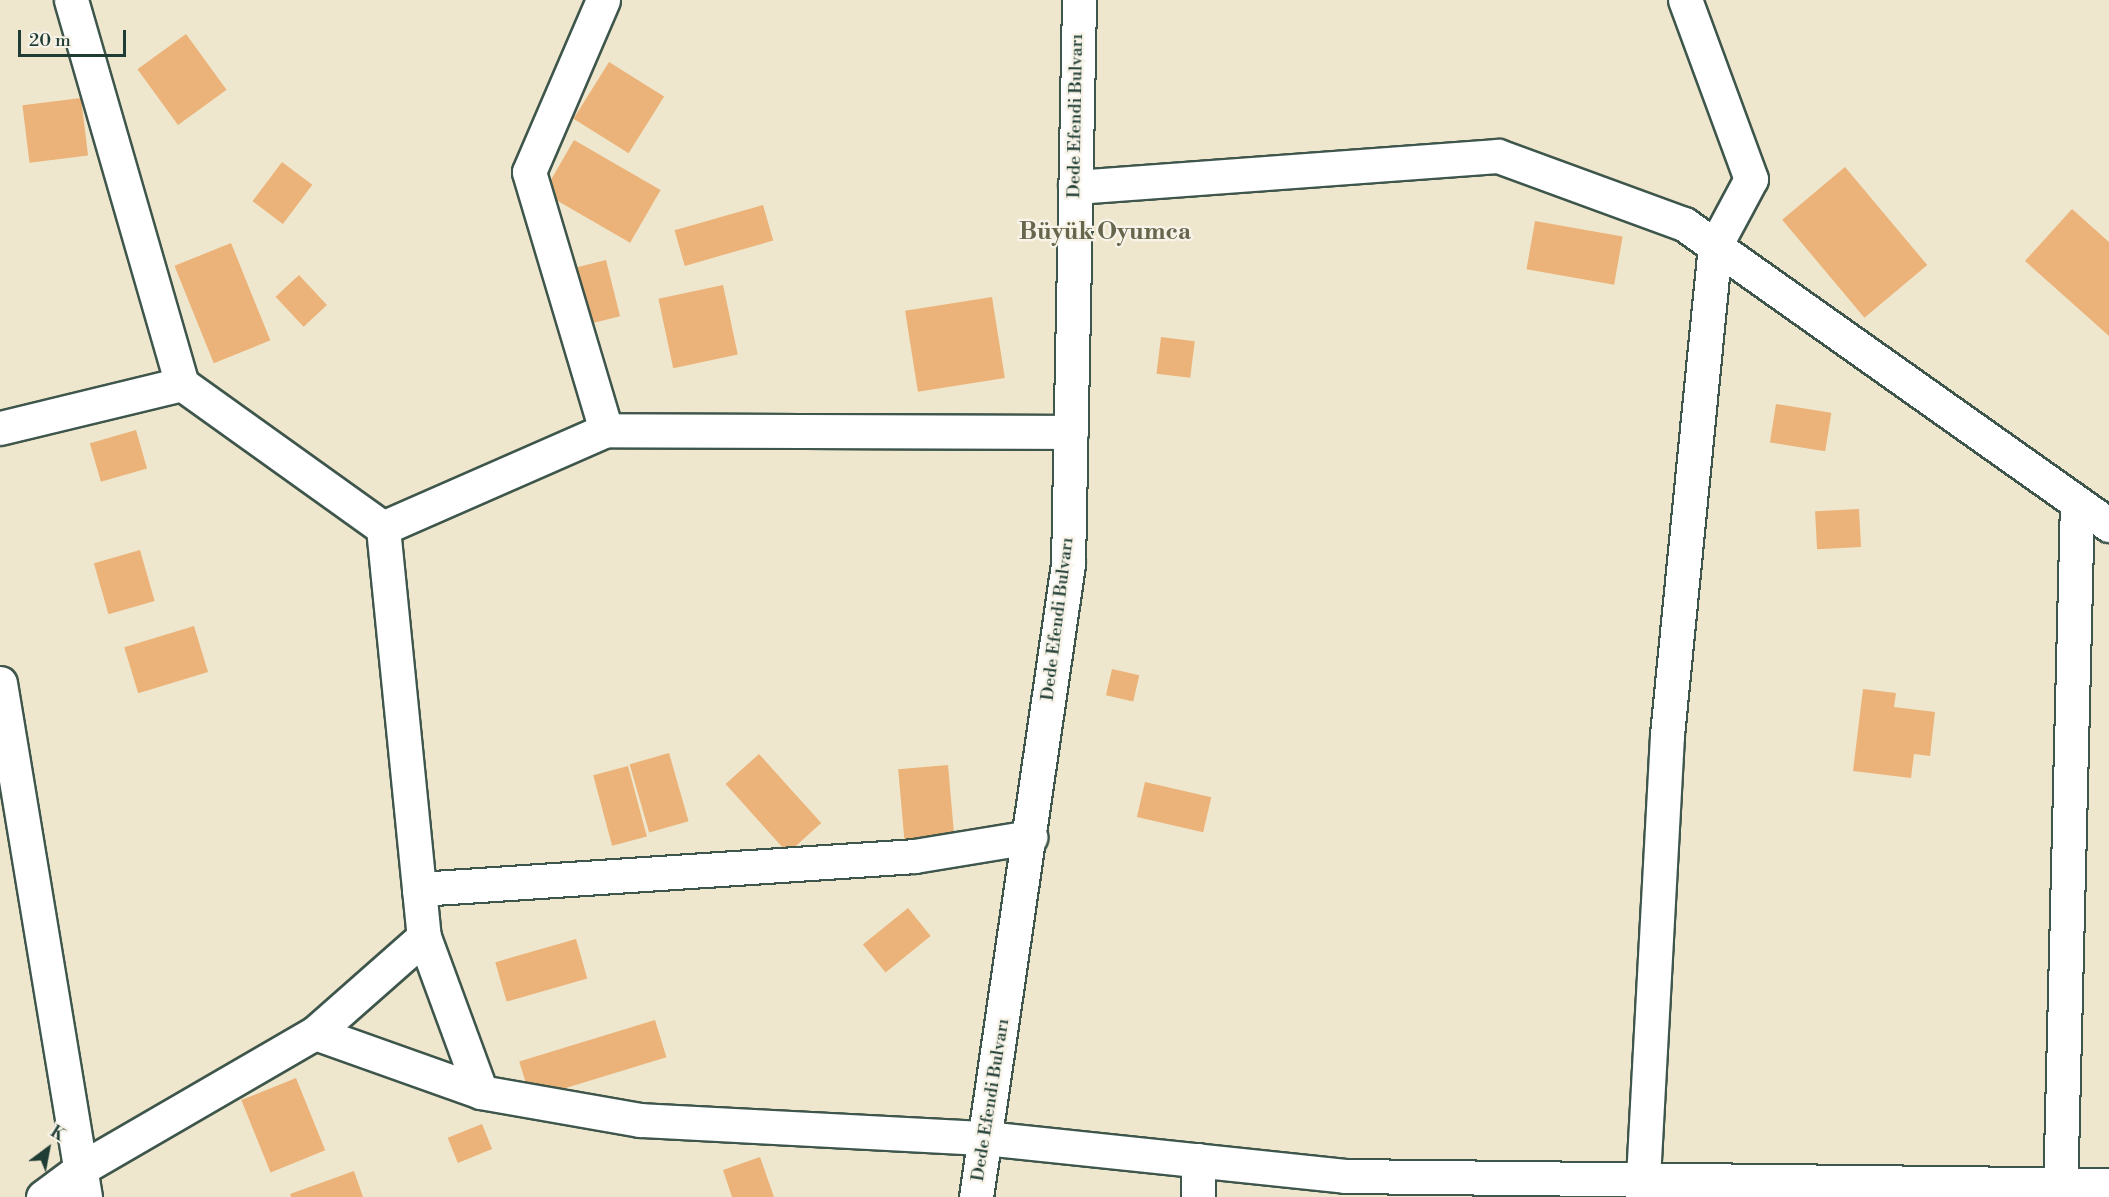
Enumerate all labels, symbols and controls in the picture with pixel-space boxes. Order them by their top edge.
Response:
scale bar [21,18,129,56]
text: 20 m [29,29,71,52]
street label: Dede Efendi Bulvarı [1064,34,1088,198]
district label: Büyük Oyumca [1019,219,1191,247]
street label: Dede Efendi Bulvarı [1037,536,1079,702]
street label: Dede Efendi Bulvarı [967,1017,1015,1183]
north arrow [18,1119,78,1179]
text: K [47,1122,68,1146]

